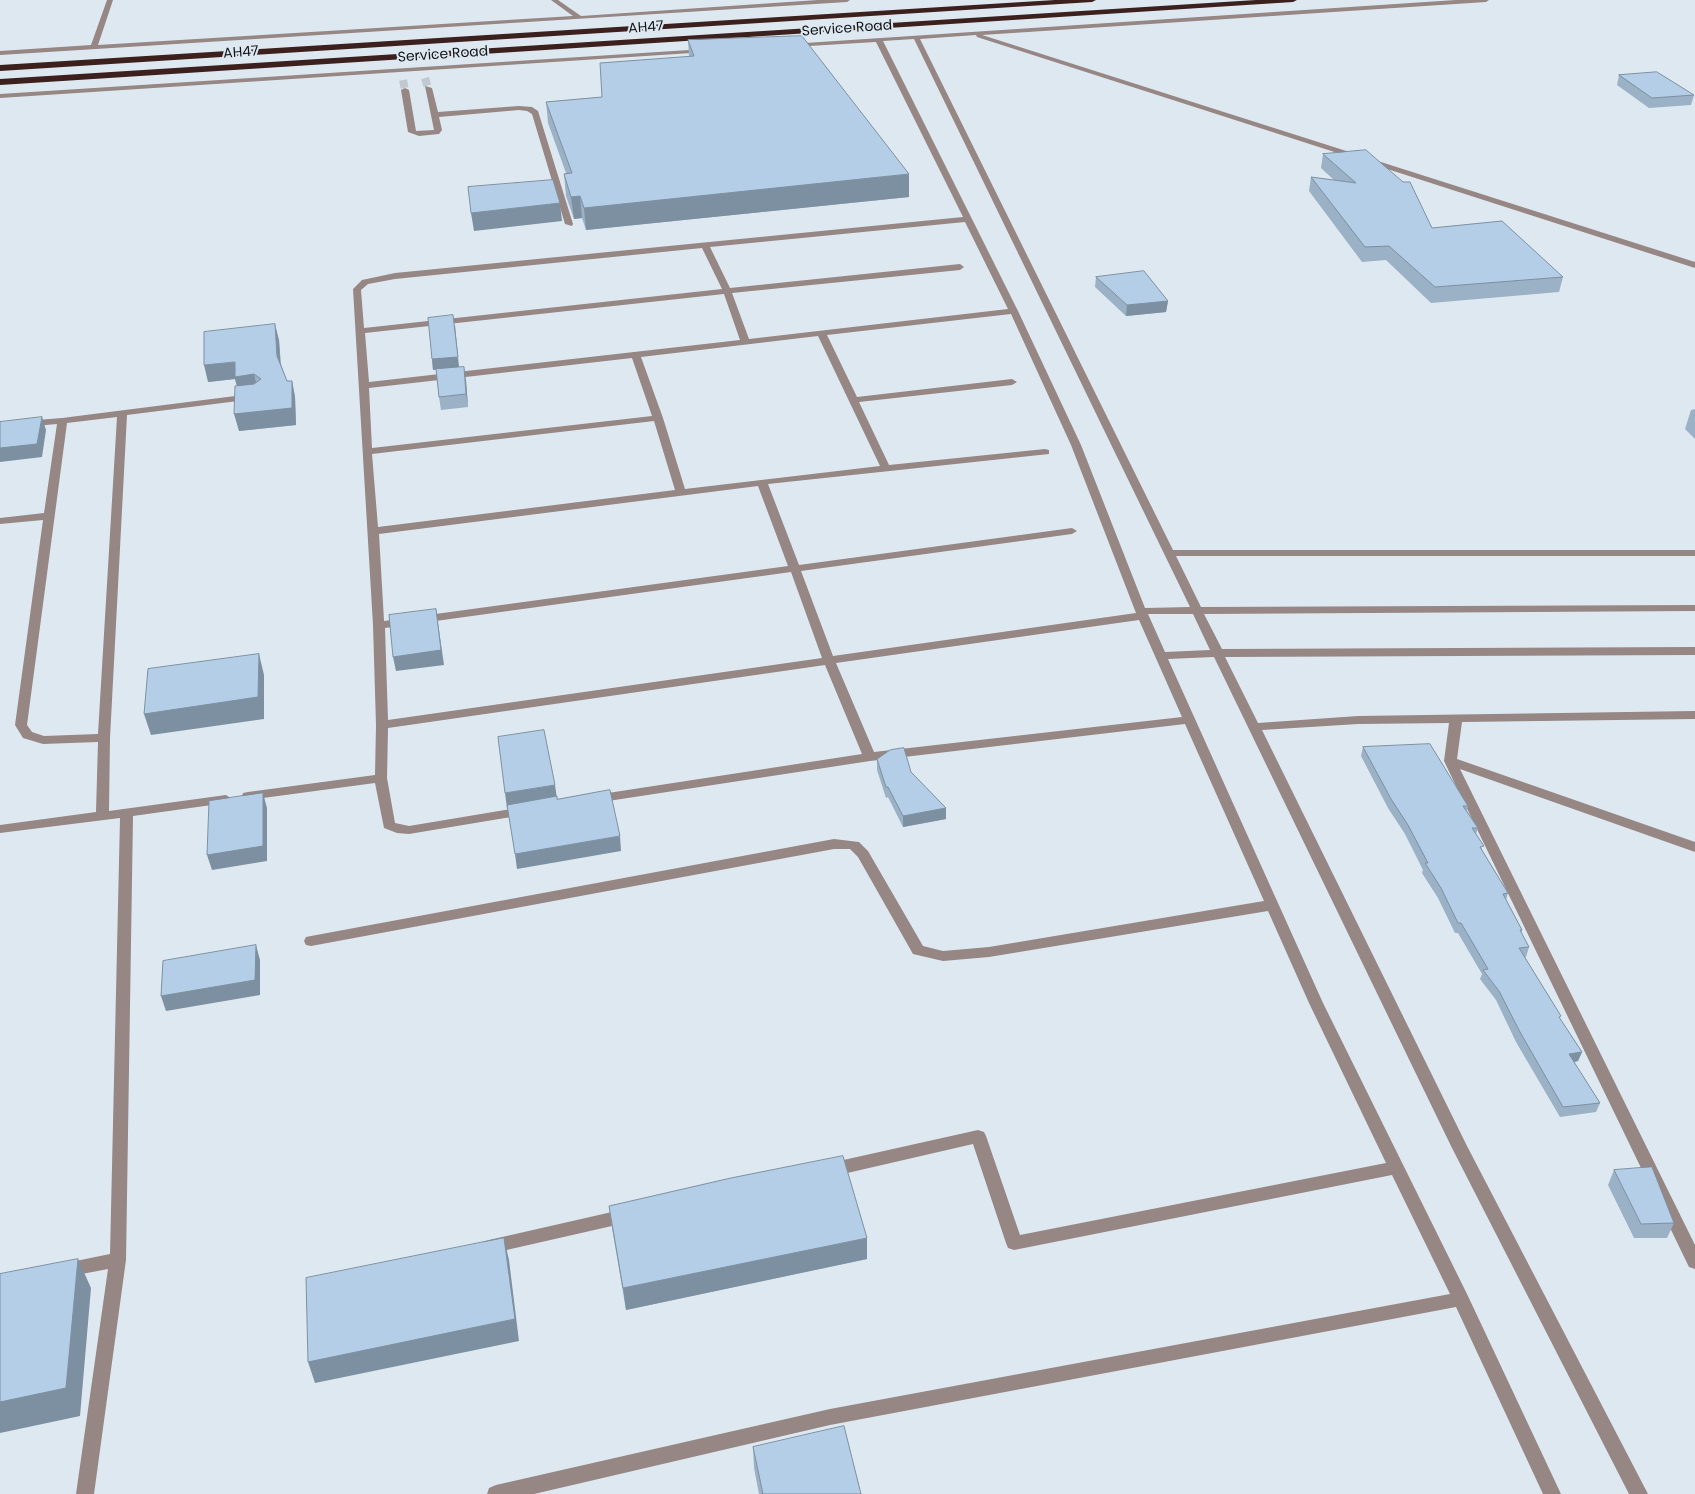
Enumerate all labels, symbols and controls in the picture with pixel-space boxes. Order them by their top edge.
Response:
street label: Service Road [801,17,893,41]
street label: AH47 [628,18,664,38]
street label: AH47 [223,43,259,63]
street label: Service Road [397,43,489,67]

